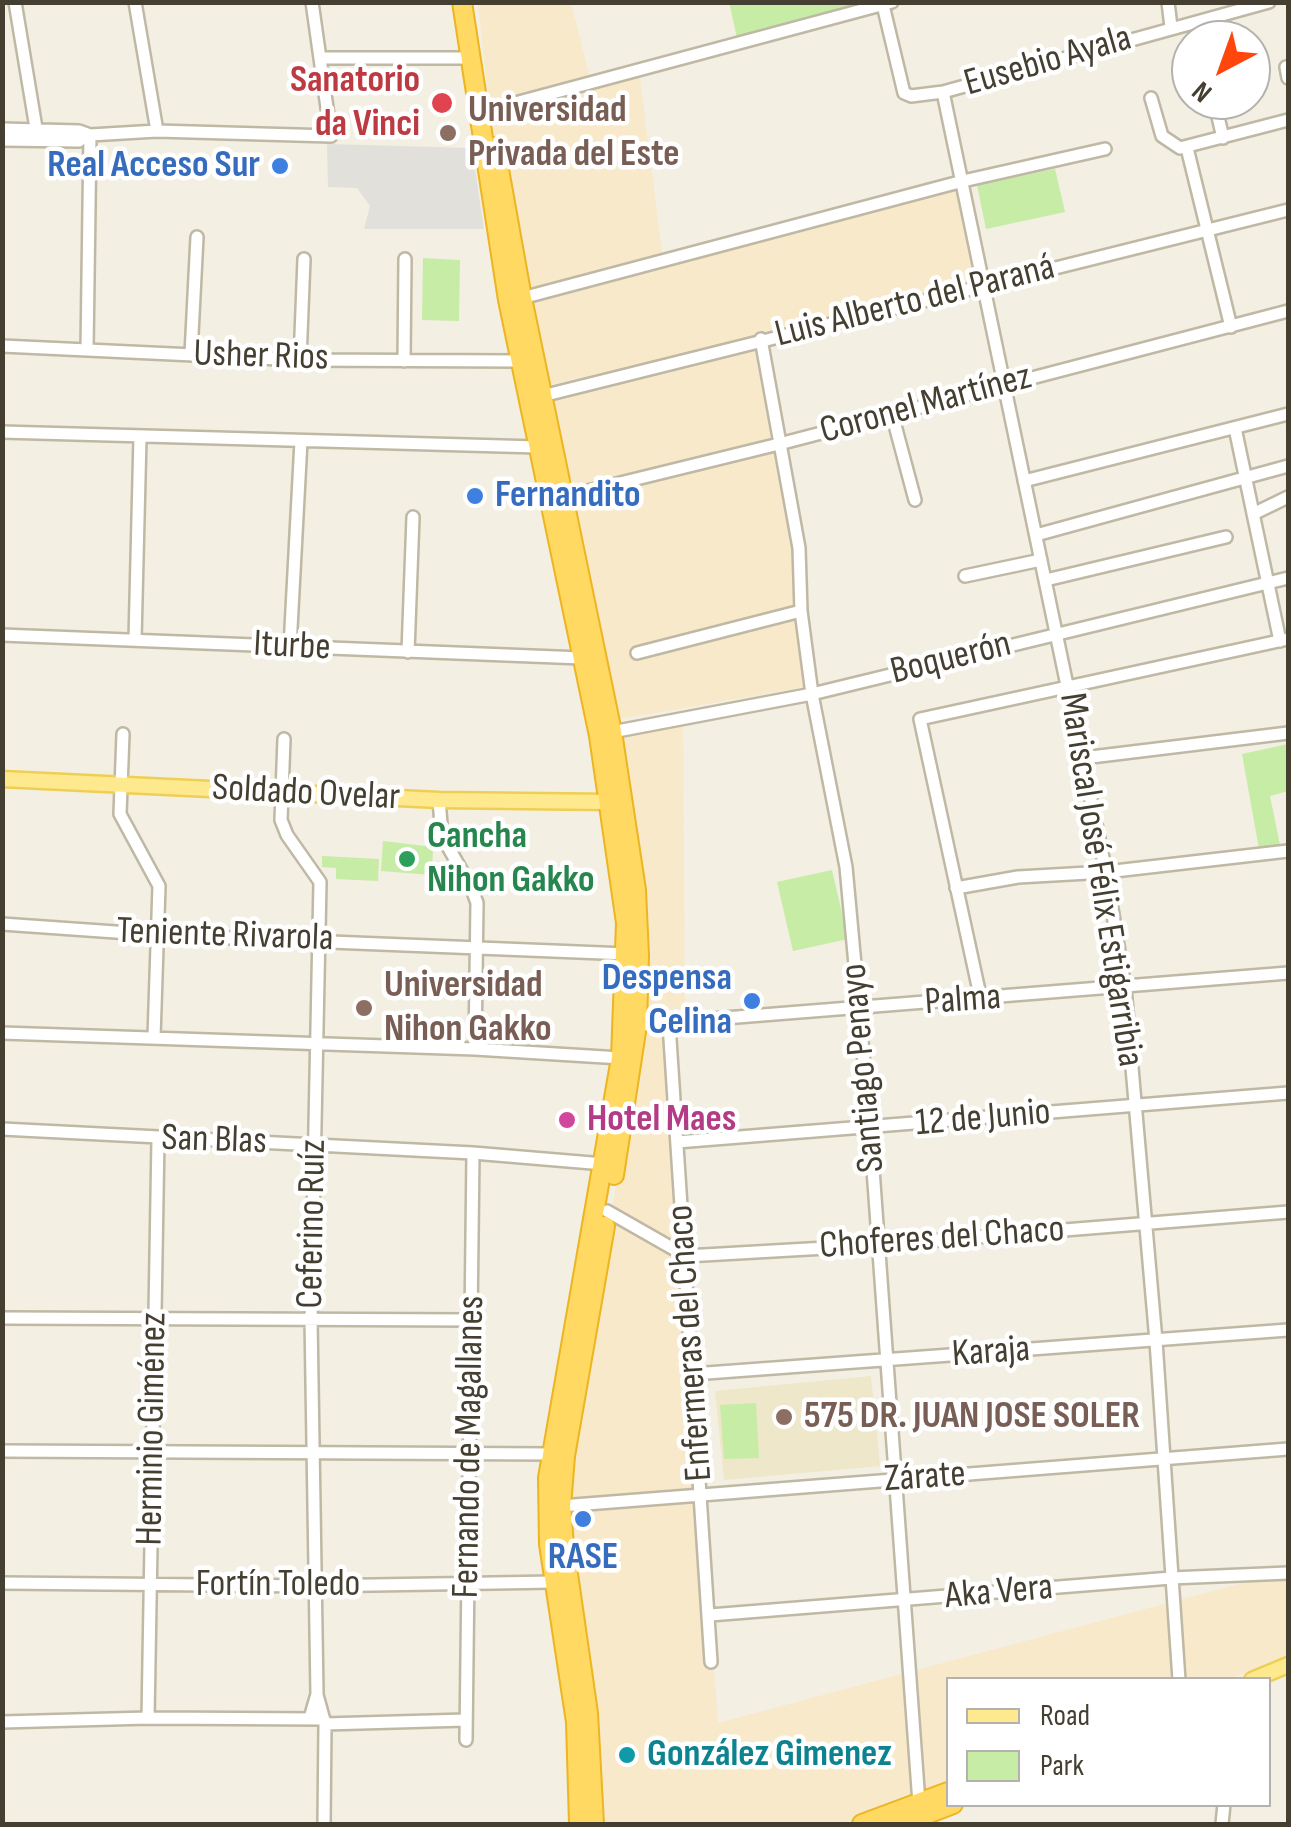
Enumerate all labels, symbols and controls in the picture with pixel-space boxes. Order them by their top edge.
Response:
street label: Eusebio Ayala [959,16,1137,108]
north arrow [1171,20,1271,120]
place label: Sanatorio da Vinci [290,58,420,147]
text: N [1186,74,1219,109]
place label: Universidad Privada del Este [468,88,680,178]
marker: Sanatorio da Vinci [429,90,455,116]
marker: Universidad Privada del Este [437,122,459,144]
place label: Real Acceso Sur [47,143,260,189]
marker: Real Acceso Sur [269,155,291,177]
street label: Luis Alberto del Paraná [771,245,1059,359]
street label: Usher Rios [193,332,329,382]
street label: Coronel Martínez [815,355,1037,455]
place label: Fernandito [495,473,641,519]
marker: Fernandito [464,485,486,507]
street label: Iturbe [252,622,332,672]
street label: Boquerón [886,622,1016,696]
street label: Mariscal José Félix Estigarribia [1048,690,1152,1070]
street label: Soldado Ovelar [211,766,401,822]
place label: Cancha Nihon Gakko [427,814,595,904]
marker: Cancha Nihon Gakko [396,848,418,870]
street label: Teniente Rivarola [116,909,334,963]
place label: Despensa Celina [602,956,732,1046]
street label: Santiago Penayo [832,962,896,1174]
place label: Universidad Nihon Gakko [384,963,552,1052]
street label: Palma [923,976,1003,1026]
marker: Despensa Celina [741,990,763,1012]
marker: Universidad Nihon Gakko [353,997,375,1019]
street label: 12 de Junio [914,1090,1052,1148]
place label: Hotel Maes [587,1097,736,1143]
marker: Hotel Maes [556,1109,578,1131]
street label: San Blas [161,1116,267,1166]
street label: Ceferino Ruíz [289,1139,337,1309]
street label: Enfermeras del Chaco [659,1203,723,1483]
street label: Choferes del Chaco [818,1208,1066,1270]
street label: Fernando de Magallanes [445,1295,495,1599]
street label: Herminio Giménez [128,1312,178,1546]
street label: Karaja [951,1328,1031,1378]
place label: 575 DR. JUAN JOSE SOLER [804,1394,1140,1440]
marker: 575 DR. JUAN JOSE SOLER [773,1406,795,1428]
street label: Zárate [883,1452,967,1504]
marker: RASE [572,1508,594,1530]
place label: RASE [548,1535,618,1581]
street label: Fortín Toledo [196,1562,360,1608]
street label: Aka Vera [943,1566,1055,1620]
legend [946,1677,1271,1807]
text: Road [1040,1698,1090,1734]
place label: González Gimenez [647,1732,892,1778]
marker: González Gimenez [616,1744,638,1766]
text: Park [1040,1748,1084,1784]

